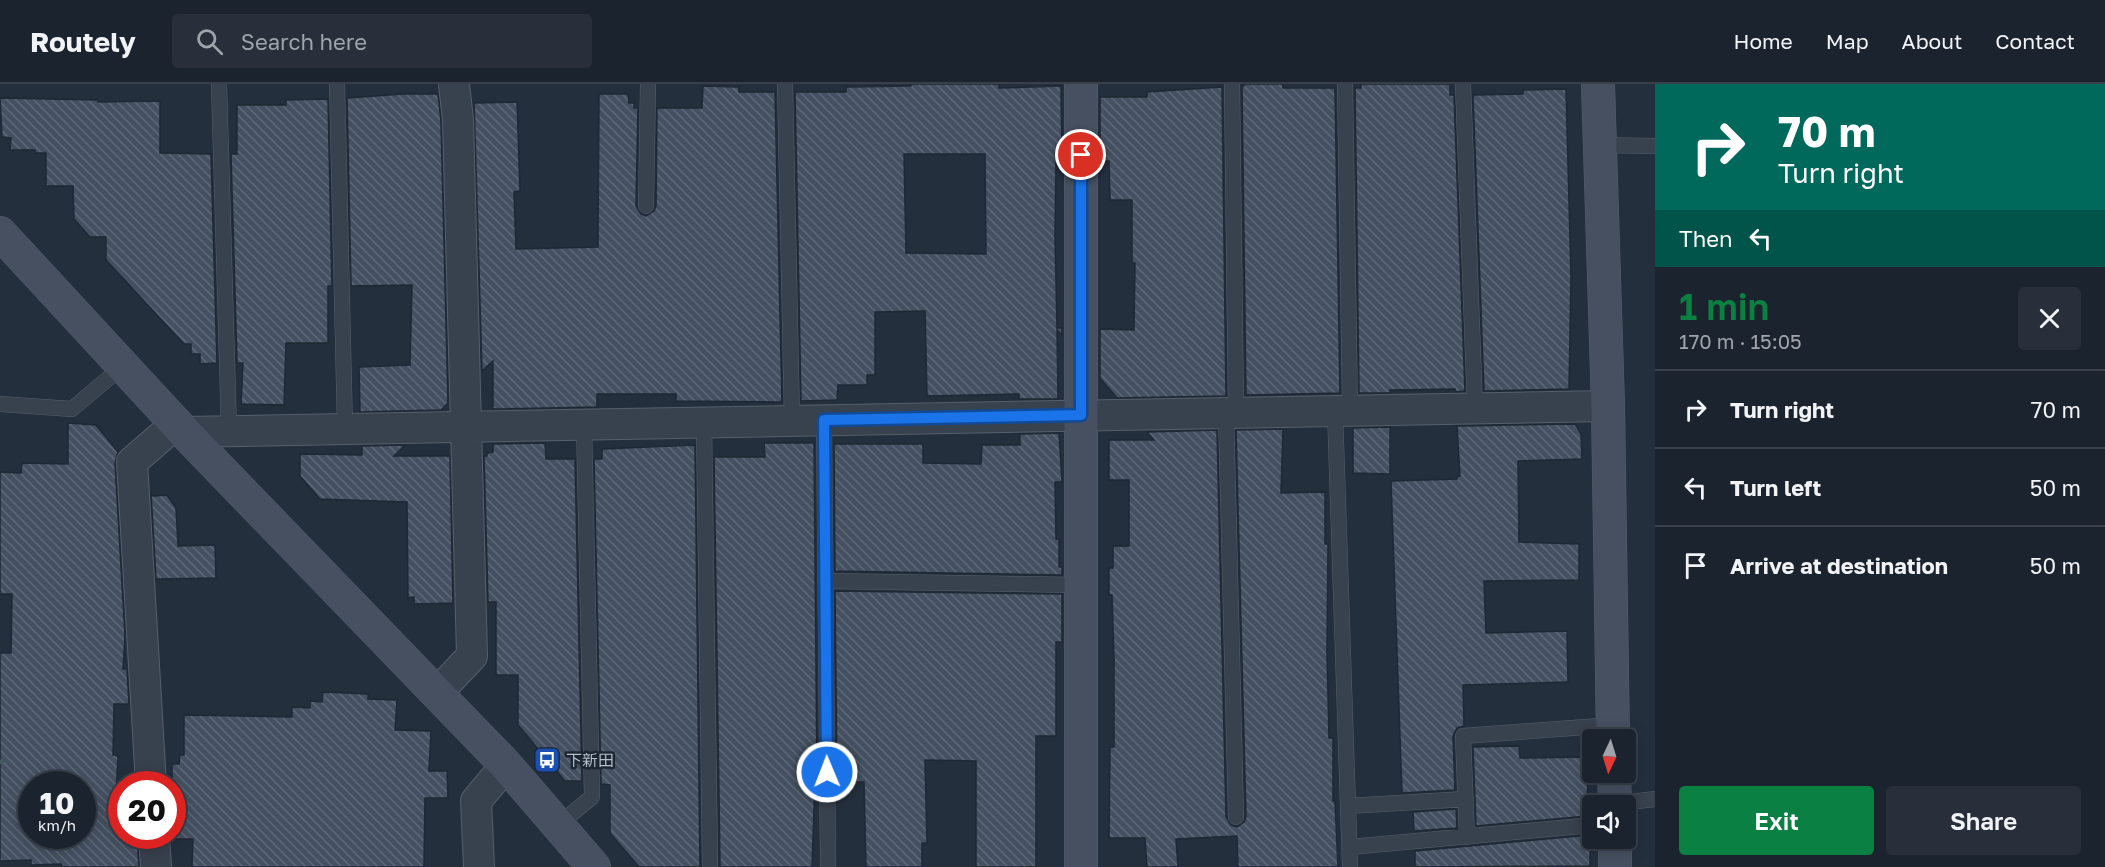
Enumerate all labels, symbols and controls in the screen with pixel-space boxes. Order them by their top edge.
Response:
search box [172,14,592,68]
text: Routely [30,25,136,58]
icon: search [193,25,226,58]
text: Search here [241,28,367,55]
text: Home [1733,28,1793,54]
text: Map [1826,28,1869,54]
text: About [1902,28,1962,54]
text: Contact [1995,28,2075,54]
text: 70 m [1778,106,1875,156]
icon: right [1679,108,1757,186]
pin [1055,129,1106,180]
icon: arrive [1064,138,1097,171]
text: Turn right [1778,157,1904,189]
icon: left [1744,222,1777,255]
text: Then [1679,225,1732,252]
text: 1 min [1679,285,1769,328]
button: close [2018,287,2081,350]
text: 170 m · 15:05 [1679,329,1802,353]
icon: right [1679,393,1712,426]
text: Turn right [1730,396,1834,423]
text: 70 m [2031,396,2081,423]
icon: left [1679,471,1712,504]
text: Turn left [1730,474,1821,501]
text: 50 m [2030,474,2081,501]
icon: arrive [1679,549,1712,582]
text: Arrive at destination [1730,552,1948,579]
text: 50 m [2030,552,2081,579]
north arrow [1582,729,1636,783]
map controls [1582,729,1636,849]
position arrow [795,740,859,804]
bus stop icon: 下新田 [532,745,562,775]
place label: 下新田 [566,750,614,770]
speed limit sign: 20 [108,771,186,849]
text: 10 [40,785,74,821]
button: Exit [1679,786,1874,855]
button: Share [1886,786,2081,855]
button: sound [1582,795,1636,849]
text: km/h [38,816,76,834]

